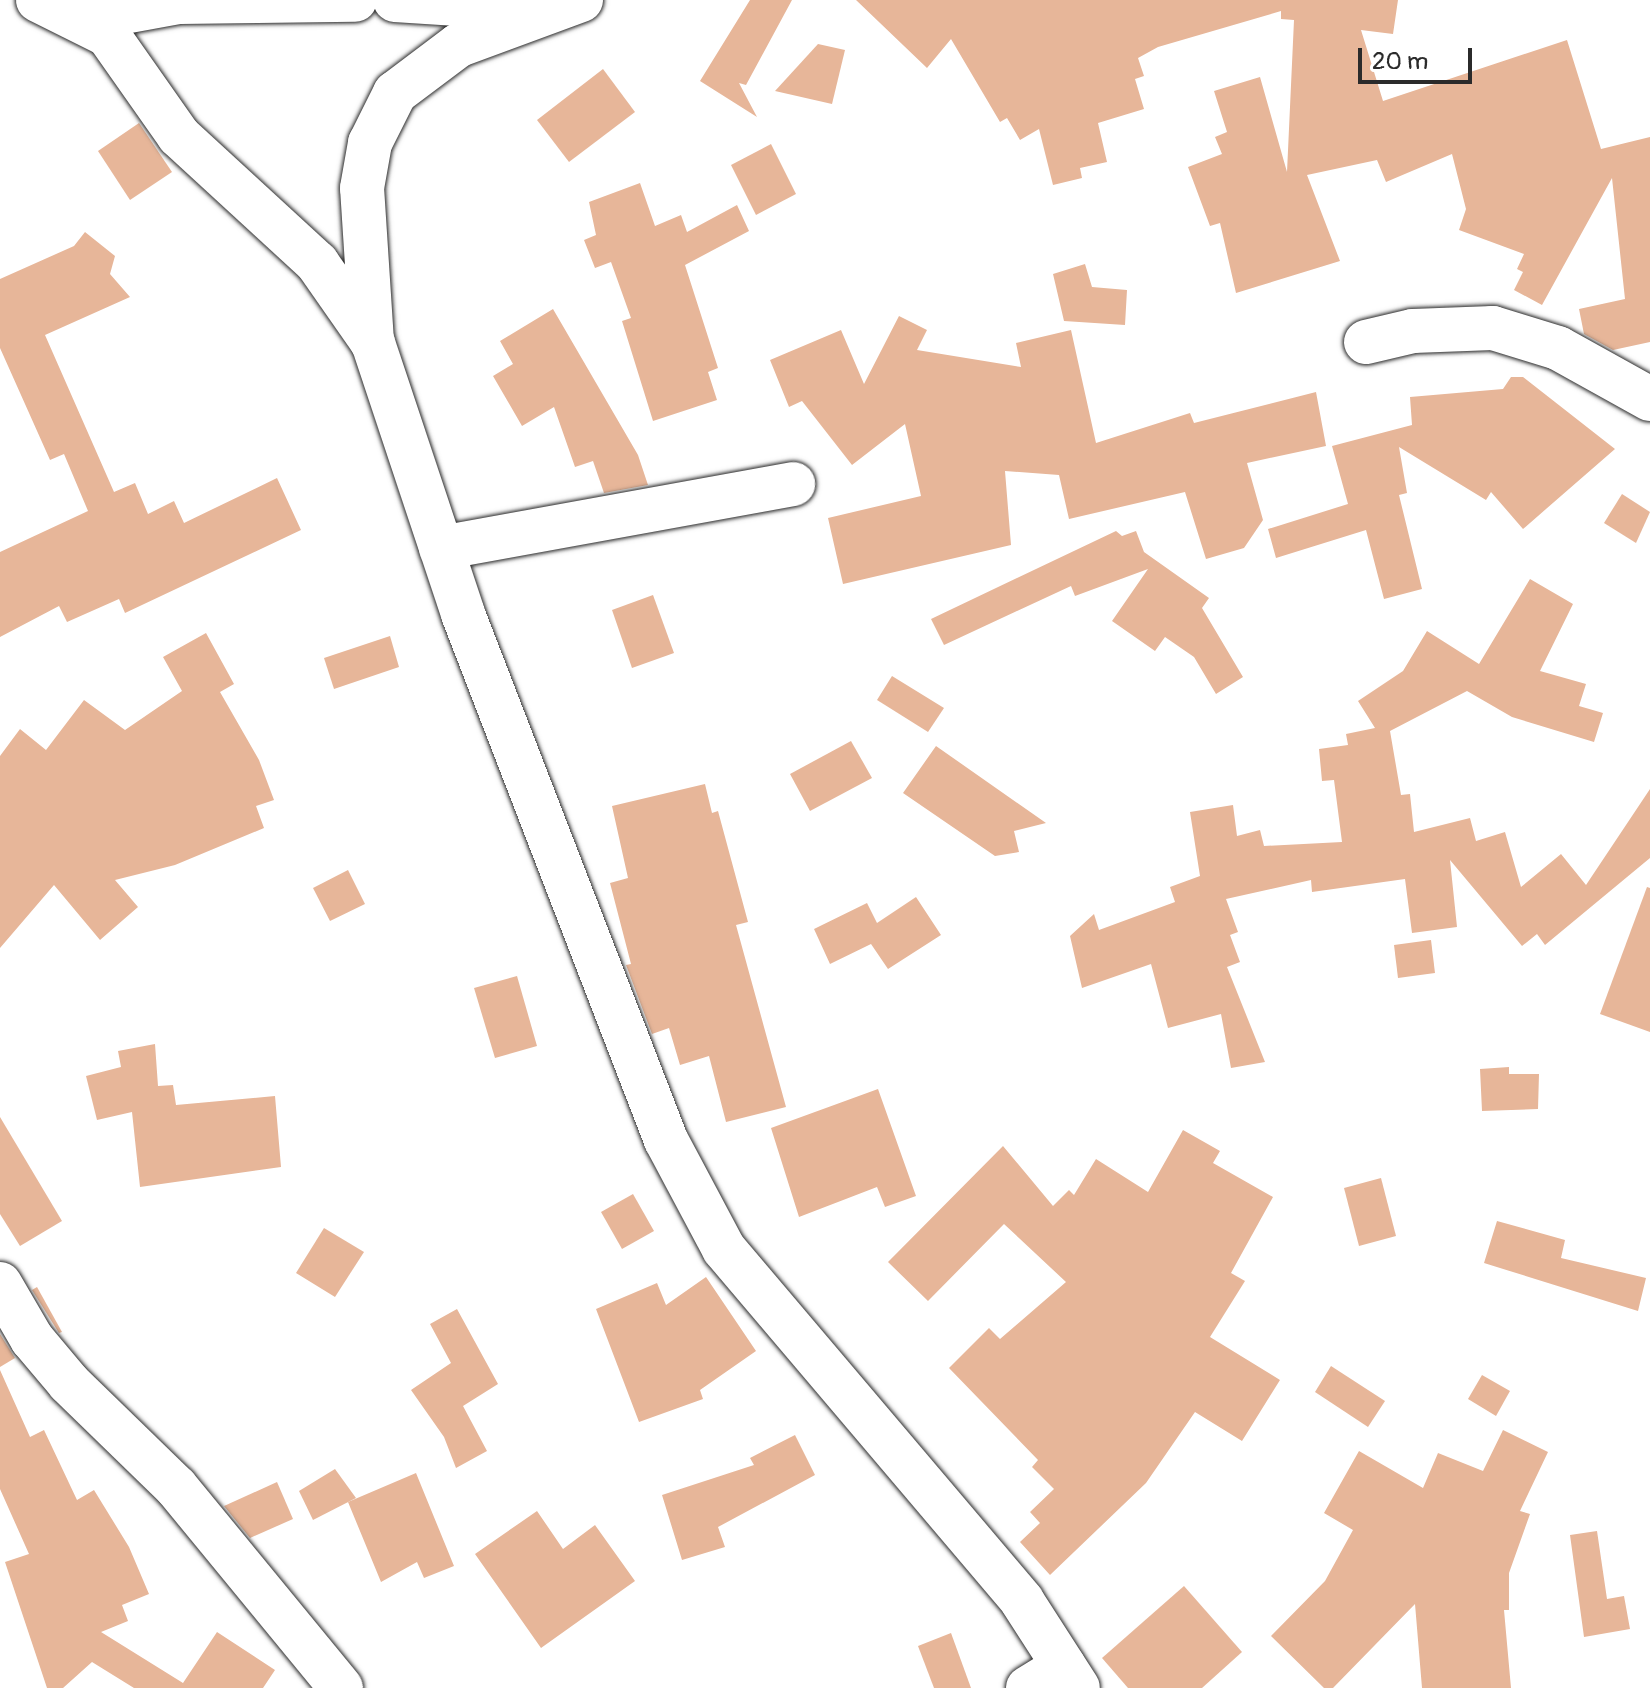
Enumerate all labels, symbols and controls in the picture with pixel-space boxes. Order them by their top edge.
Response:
scale bar [1362,32,1476,82]
text: 20 m [1372,47,1428,76]

